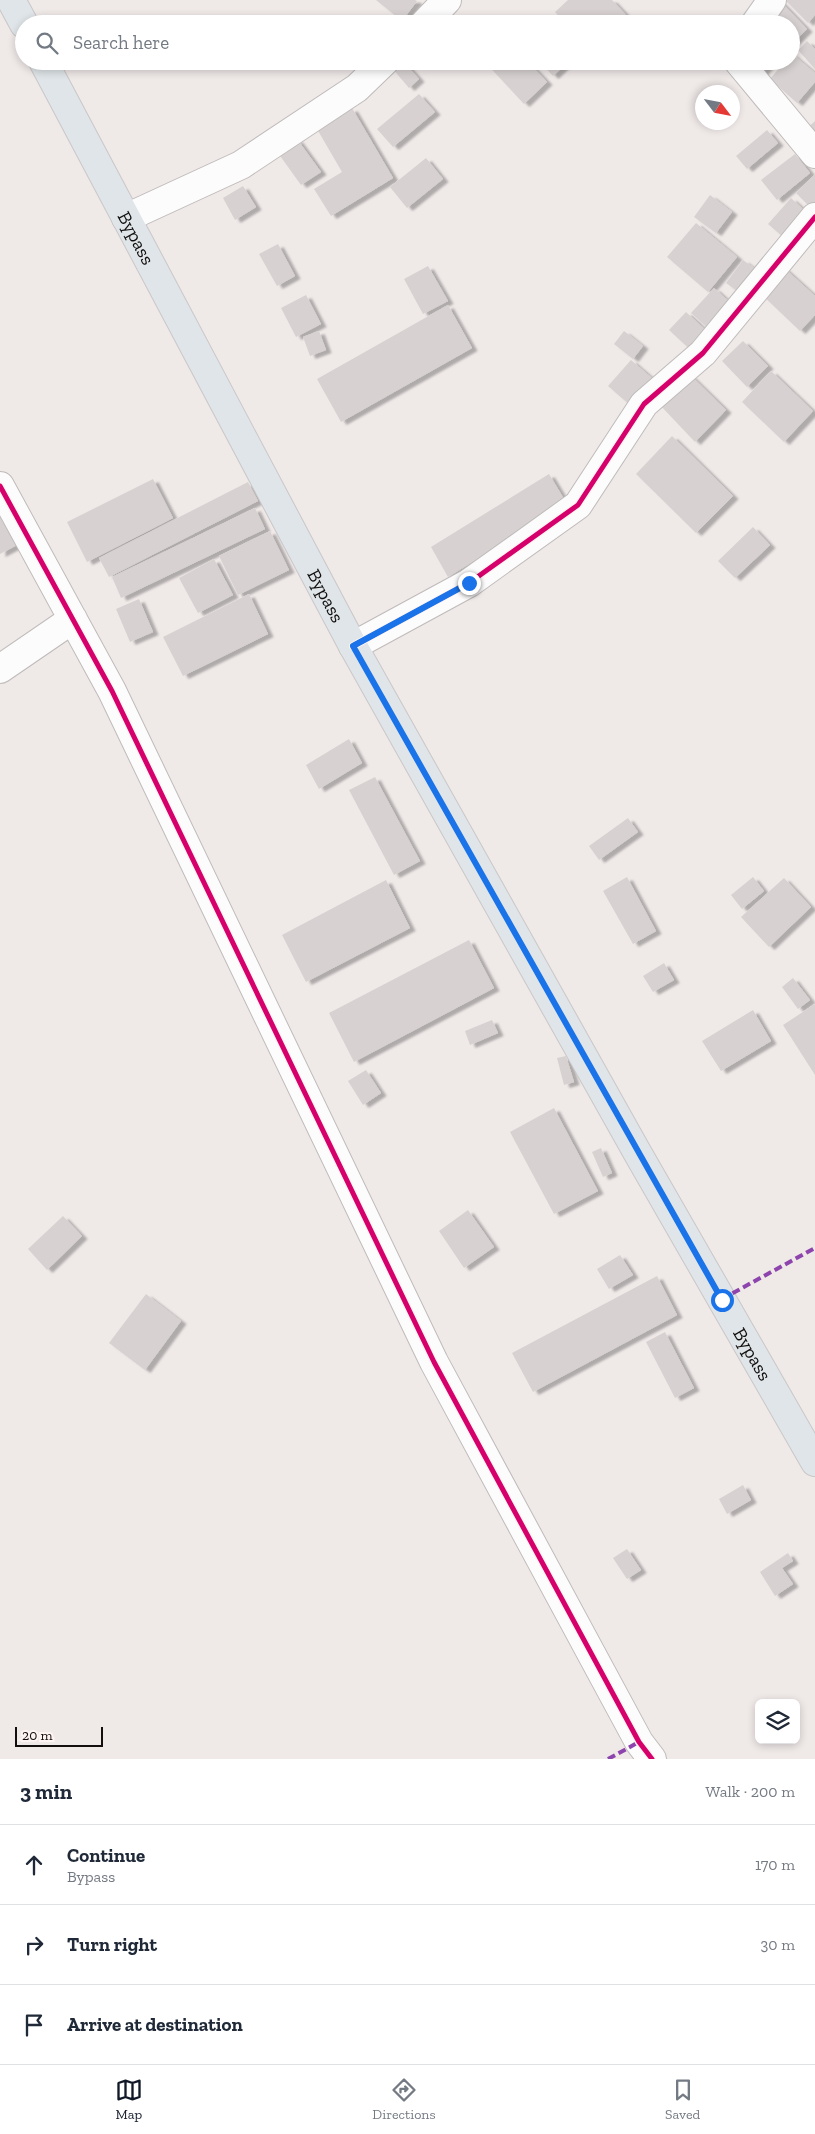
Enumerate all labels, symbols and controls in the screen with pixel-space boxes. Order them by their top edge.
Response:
search box [15,15,800,70]
icon: search [33,29,61,57]
text: Search here [73,31,169,54]
north arrow [695,85,740,130]
street label: Bypass [113,207,160,268]
street label: Bypass [303,565,350,626]
route end [458,572,481,595]
route start [711,1289,734,1312]
street label: Bypass [729,1323,777,1384]
map controls [755,1699,800,1744]
button: layers [755,1699,800,1744]
scale bar [15,1724,102,1747]
text: 20 m [22,1727,53,1744]
text: 3 min [20,1779,72,1804]
text: Walk · 200 m [706,1782,795,1801]
text: Continue [67,1844,145,1867]
icon: ahead [20,1851,48,1879]
text: 170 m [755,1855,795,1874]
text: Bypass [67,1867,115,1886]
icon: right [20,1931,48,1959]
text: Turn right [67,1933,157,1956]
text: 30 m [761,1935,795,1954]
icon: arrive [20,2011,48,2039]
text: Arrive at destination [67,2013,243,2036]
tab: Map [115,2076,143,2123]
tab: Directions [372,2076,436,2123]
tab: Saved [665,2076,700,2123]

